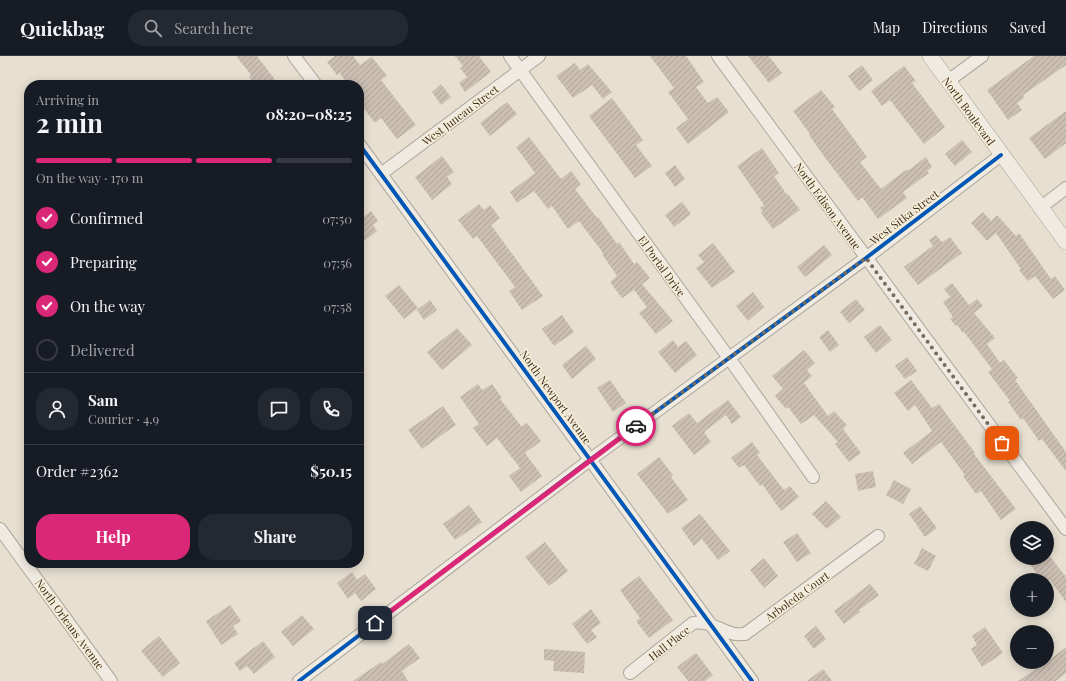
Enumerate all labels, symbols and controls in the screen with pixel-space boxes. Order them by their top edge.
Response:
search box [128,10,408,46]
text: Quickbag [20,15,104,41]
icon: search [142,17,164,39]
text: Search here [174,18,253,38]
text: Map [873,18,900,37]
text: Directions [922,18,988,37]
text: Saved [1010,18,1046,37]
street label: North Boulevard [939,74,999,149]
street label: West Juneau Street [418,81,501,149]
text: Arriving in [36,91,99,108]
text: 08:20–08:25 [266,104,352,124]
text: 2 min [36,105,103,140]
street label: North Edison Avenue [791,159,865,253]
text: On the way · 170 m [36,169,143,186]
street label: West Sitka Street [866,186,942,248]
icon: check [36,207,58,229]
text: Confirmed [70,208,143,228]
text: 07:50 [322,210,352,227]
street label: El Portal Drive [635,232,689,300]
icon: check [36,251,58,273]
text: Preparing [70,252,137,272]
text: 07:56 [323,254,352,271]
icon: check [36,295,58,317]
text: On the way [70,296,145,316]
text: 07:58 [323,298,352,315]
text: Delivered [70,340,135,360]
street label: North Newport Avenue [517,347,595,447]
button: person [36,388,78,430]
button: chat [258,388,300,430]
button: phone [310,388,352,430]
text: Sam [88,390,118,410]
courier [616,406,656,446]
text: Courier · 4.9 [88,410,159,427]
icon: car [625,415,647,437]
pin [985,426,1019,460]
icon: bag [991,432,1013,454]
text: Order #2362 [36,461,118,481]
text: $50.15 [310,461,352,481]
button: Help [36,514,190,560]
button: Share [198,514,352,560]
map controls [1010,521,1054,669]
button: layers [1010,521,1054,565]
street label: Arboleda Court [761,568,832,625]
button: + [1010,573,1054,617]
street label: North Orleans Avenue [32,576,108,673]
pin [358,606,392,640]
icon: home [364,612,386,634]
street label: Hall Place [645,622,693,664]
button: − [1010,625,1054,669]

